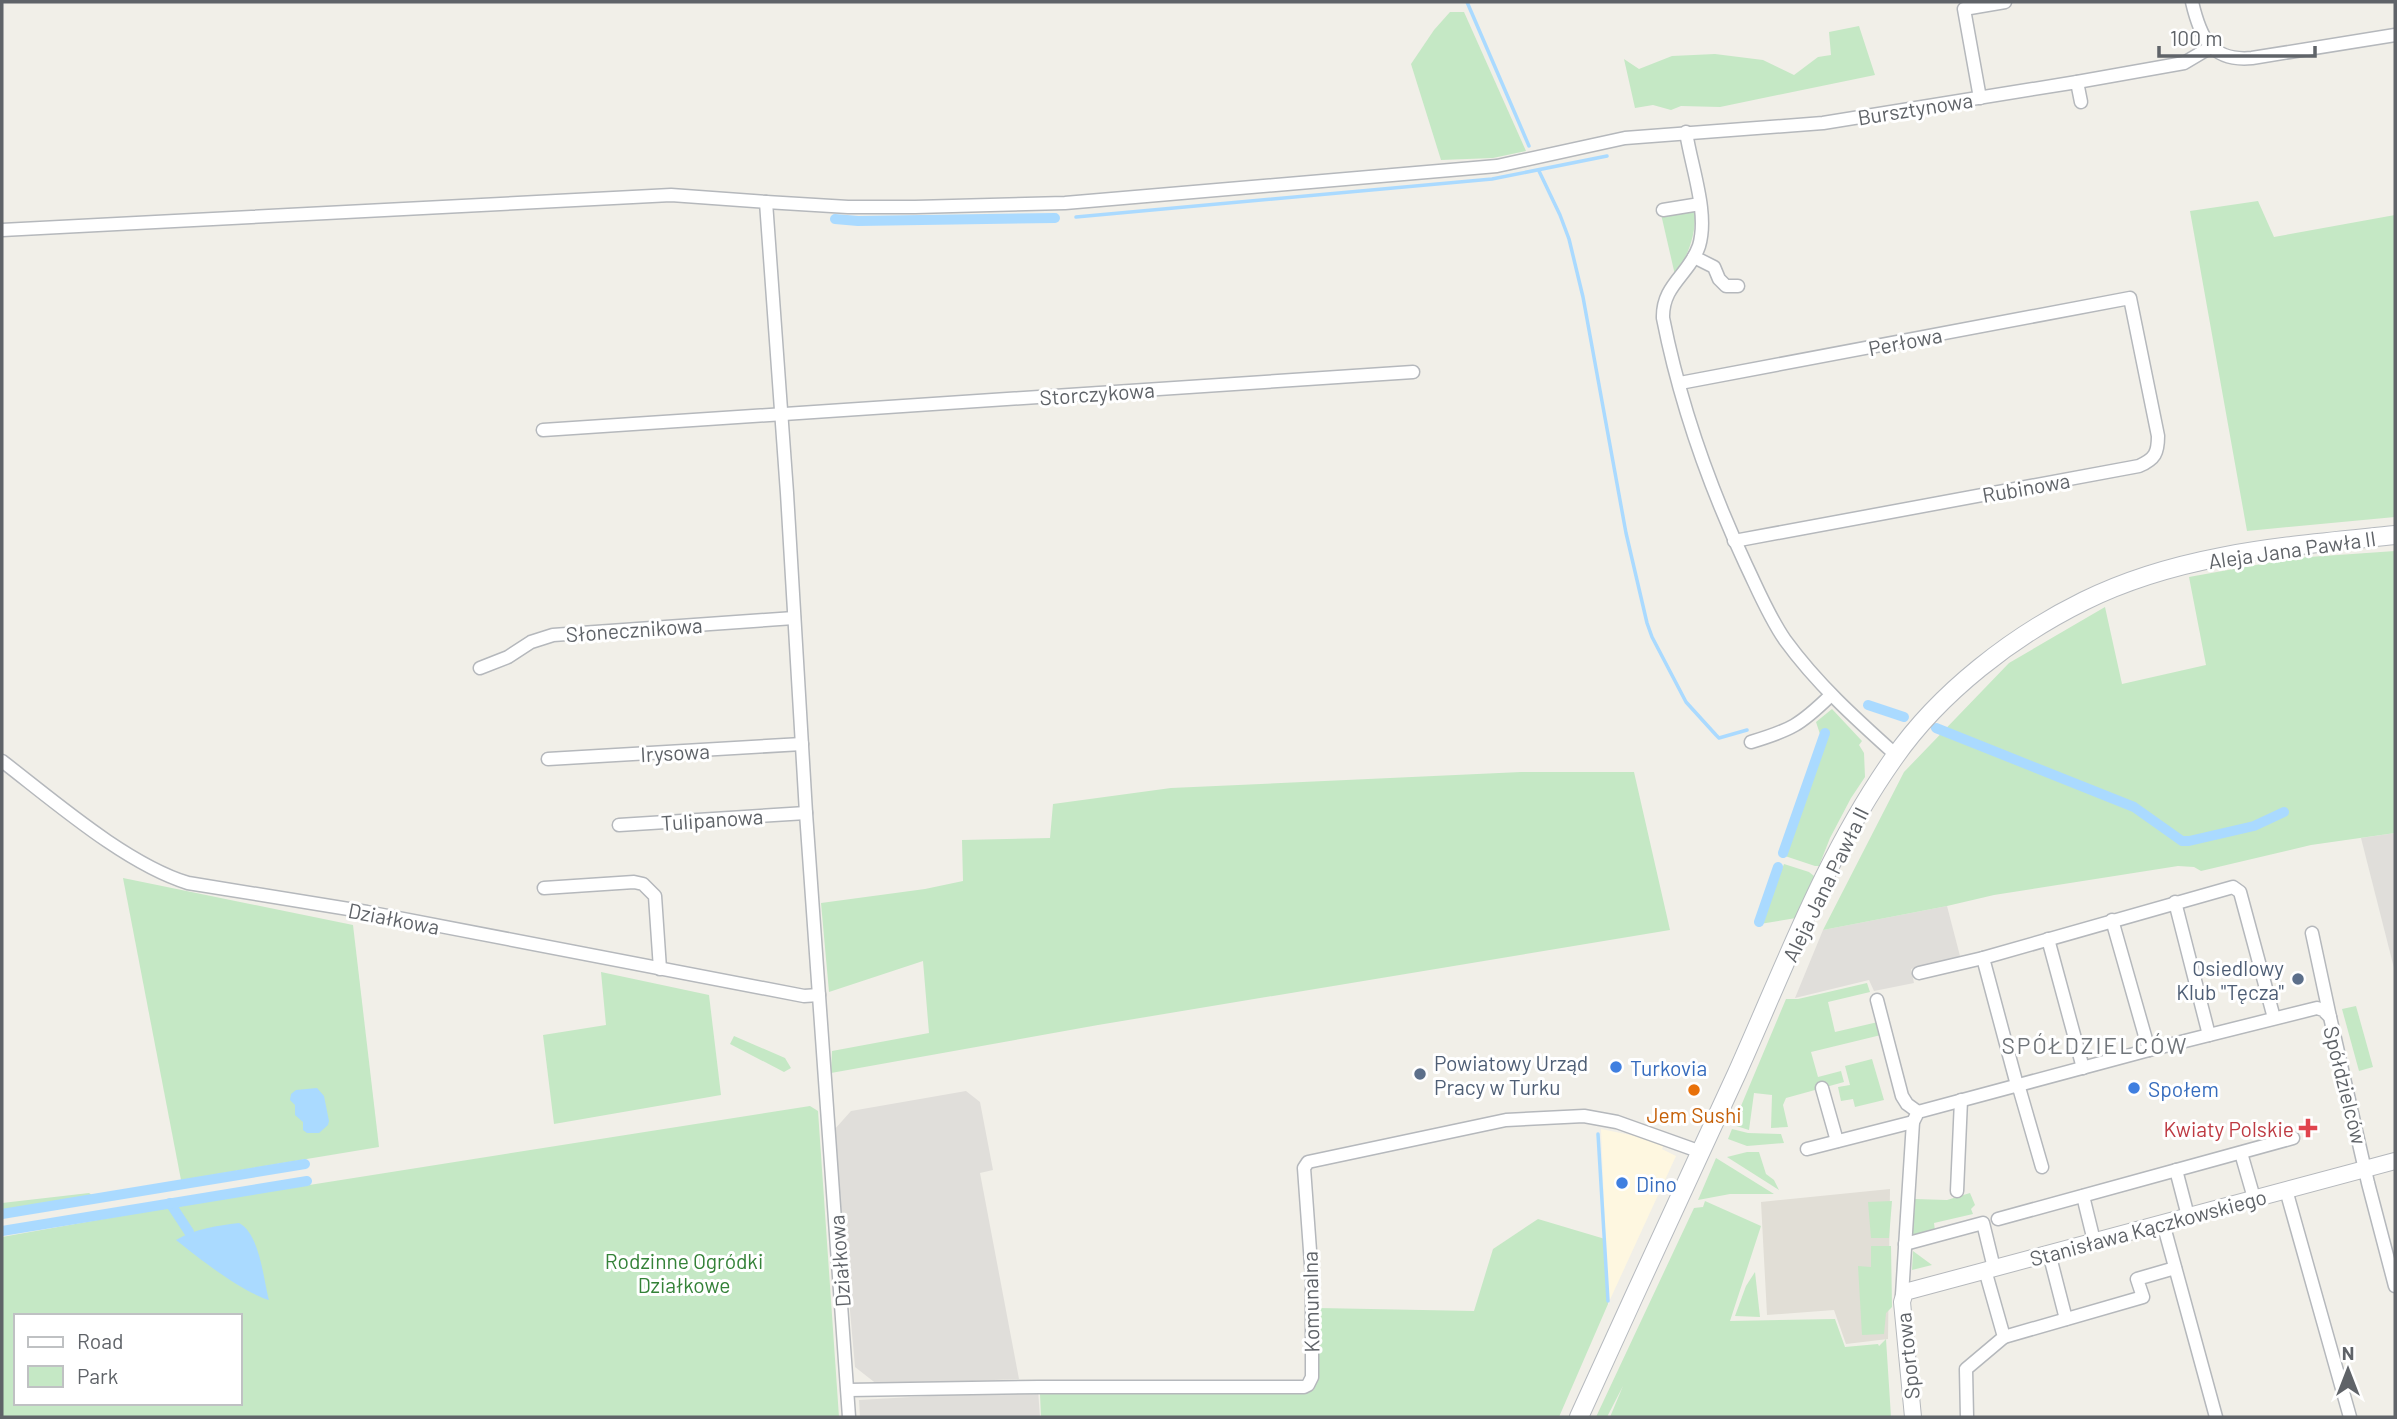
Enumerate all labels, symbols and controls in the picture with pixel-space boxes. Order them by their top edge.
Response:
scale bar [2159,14,2315,58]
text: 100 m [2170,25,2223,50]
street label: Bursztynowa [1856,87,1974,129]
street label: Perłowa [1866,322,1944,360]
street label: Storczykowa [1039,377,1155,409]
street label: Rubinowa [1980,467,2072,507]
street label: Aleja Jana Pawła II [2207,525,2377,573]
street label: Słonecznikowa [565,612,703,646]
street label: Irysowa [640,738,710,766]
street label: Tulipanowa [660,803,764,835]
street label: Aleja Jana Pawła II [1777,803,1873,965]
street label: Działkowa [346,897,442,939]
place label: Osiedlowy Klub "Tęcza" [2176,955,2284,1004]
marker: Osiedlowy Klub "Tęcza" [2290,971,2306,987]
street label: Spółdzielców [2319,1023,2373,1147]
district label: SPÓŁDZIELCÓW [2001,1031,2189,1059]
place label: Powiatowy Urząd Pracy w Turku [1434,1050,1588,1099]
place label: Turkovia [1630,1055,1707,1080]
marker: Turkovia [1608,1059,1624,1075]
marker: Powiatowy Urząd Pracy w Turku [1412,1066,1428,1082]
place label: Społem [2148,1076,2219,1101]
marker: Społem [2126,1080,2142,1096]
marker: Jem Sushi [1686,1082,1702,1098]
place label: Jem Sushi [1646,1102,1742,1127]
place label: Kwiaty Polskie [2163,1116,2294,1141]
marker: Kwiaty Polskie [2300,1120,2316,1136]
place label: Dino [1636,1171,1677,1196]
marker: Dino [1614,1175,1630,1191]
street label: Stanisława Kączkowskiego [2027,1183,2269,1271]
street label: Działkowa [823,1214,855,1308]
park label: Rodzinne Ogródki Działkowe [605,1248,763,1297]
street label: Komunalna [1297,1251,1323,1353]
street label: Sportowa [1890,1311,1924,1401]
legend [14,1314,242,1405]
text: Road [77,1328,123,1353]
north arrow [2313,1335,2383,1405]
text: N [2342,1341,2354,1364]
text: Park [77,1363,118,1388]

